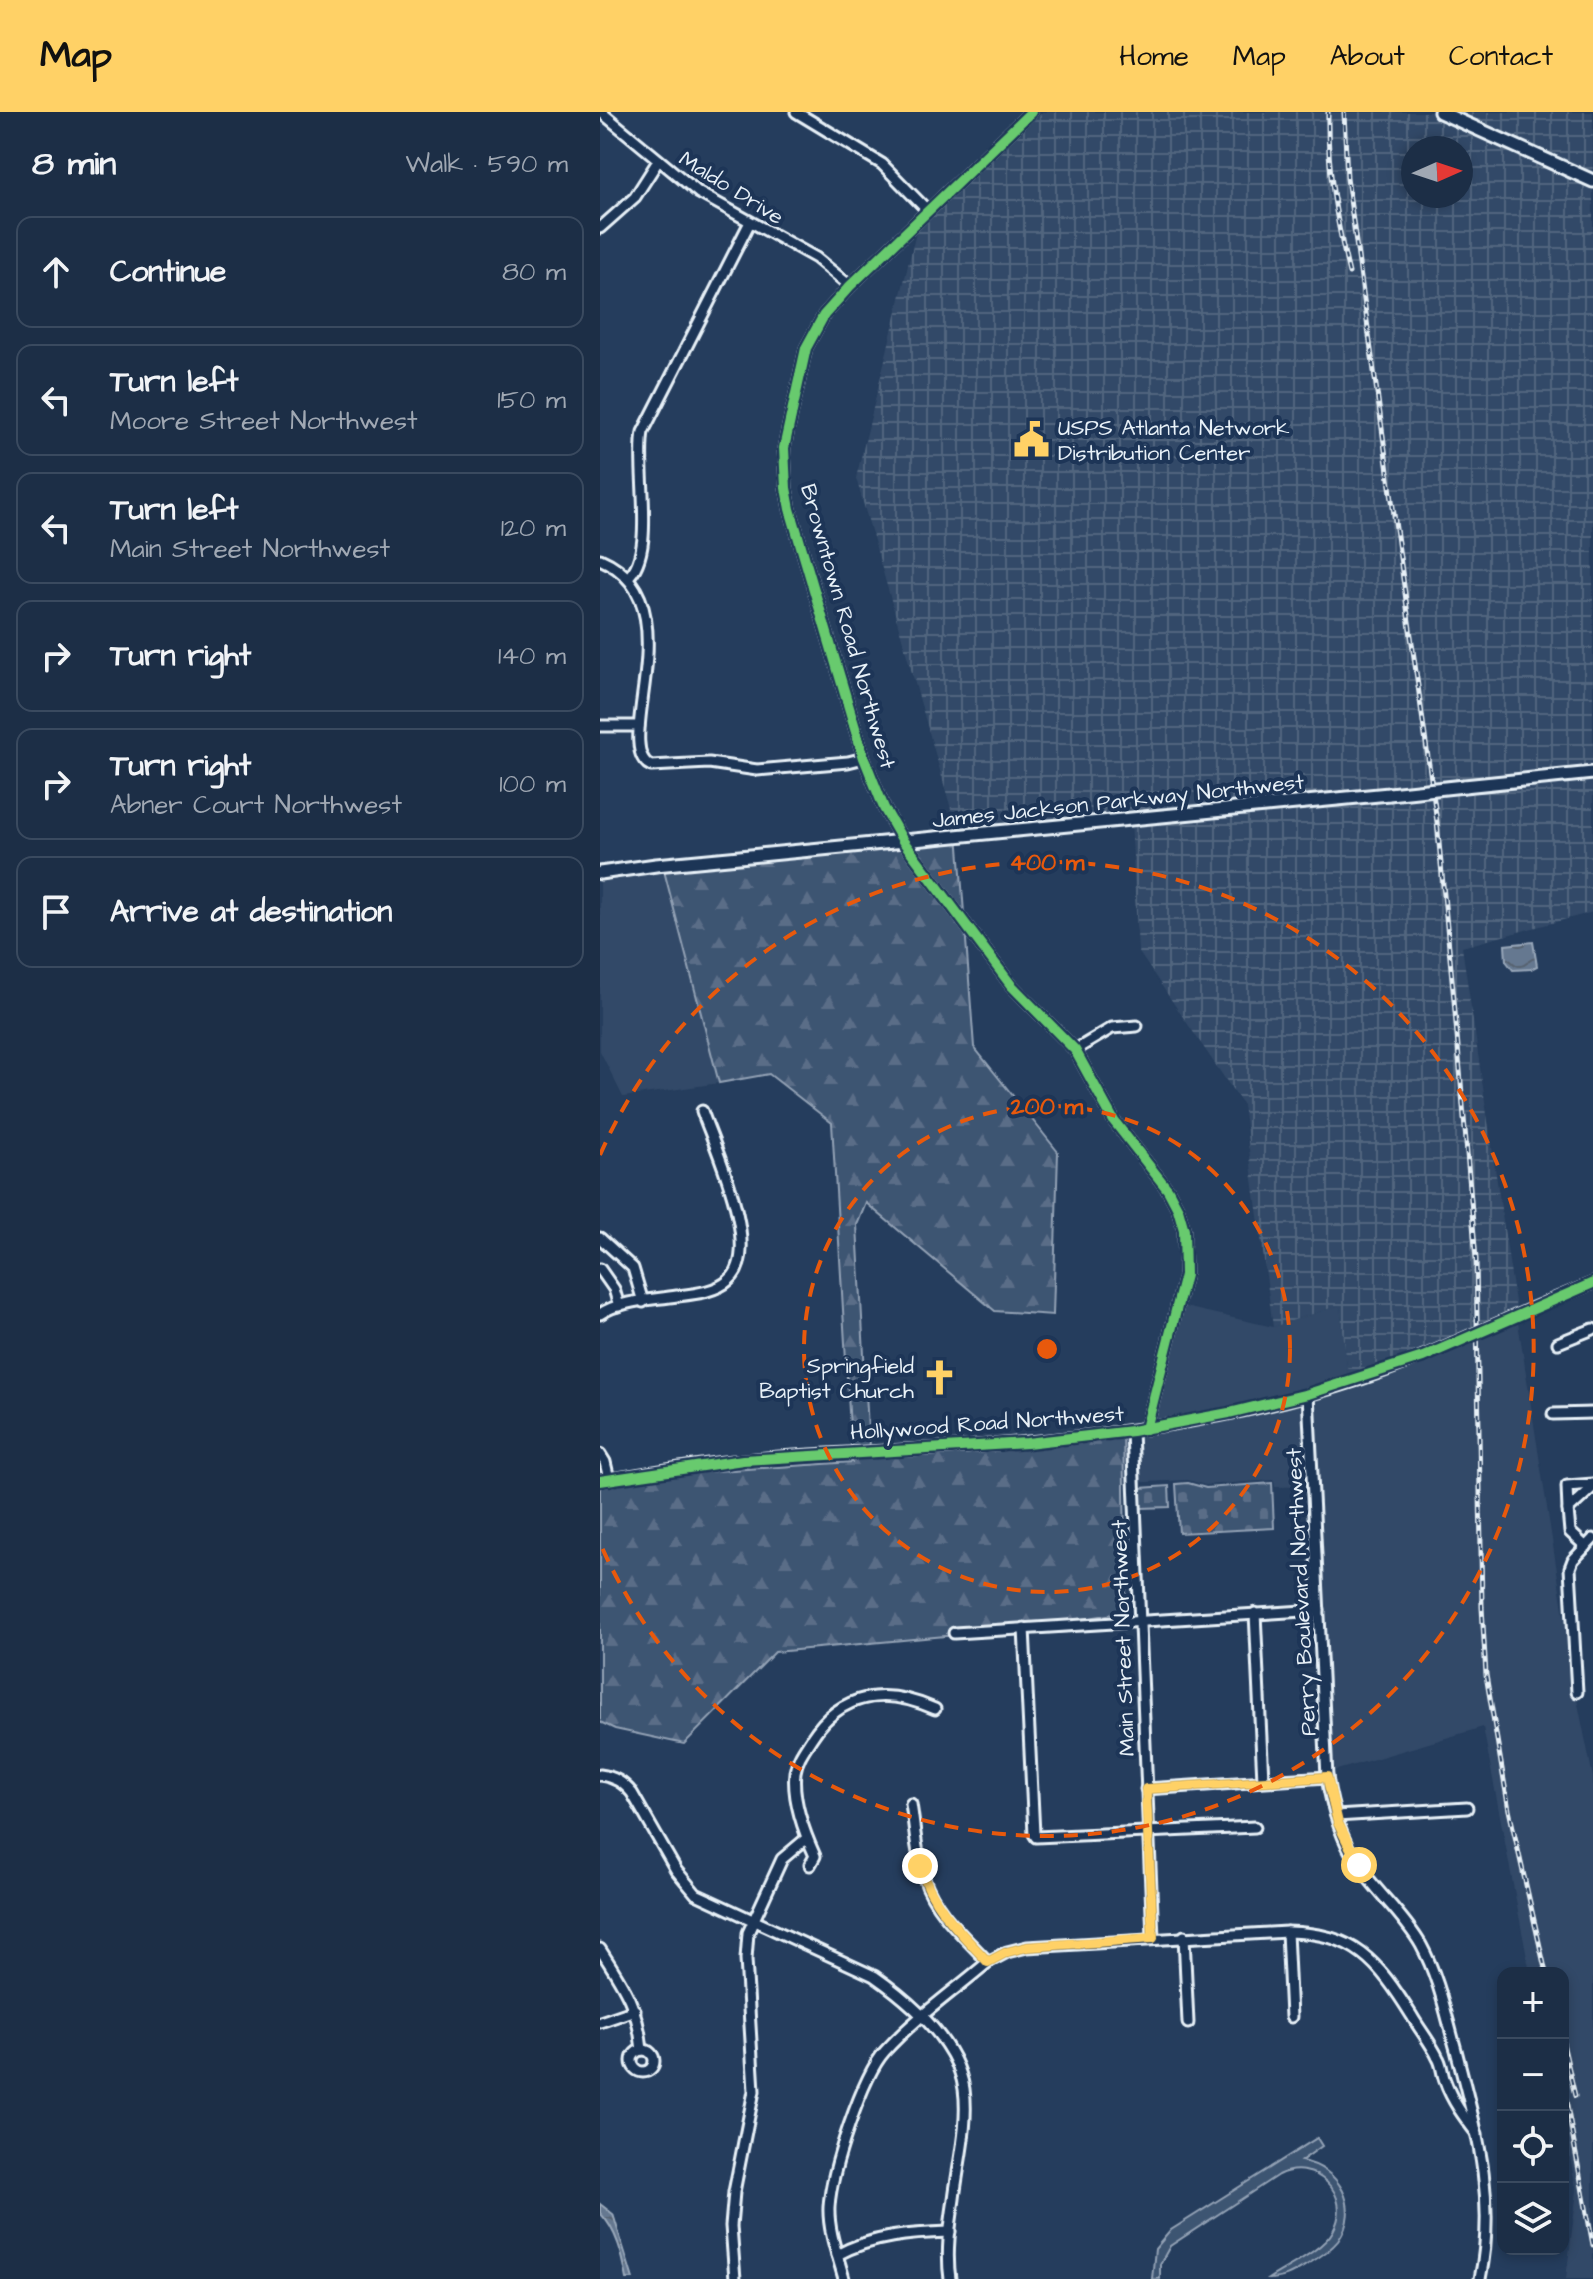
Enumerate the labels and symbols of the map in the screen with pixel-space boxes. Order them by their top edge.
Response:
north arrow [1401,136,1473,208]
street label: Maldo Drive [673,144,790,233]
place label: USPS Atlanta Network Distribution Center [1058,413,1290,469]
public building icon: USPS Atlanta Network Distribution Center [1013,421,1051,459]
street label: Browntown Road Northwest [792,480,903,773]
street label: James Jackson Parkway Northwest [931,767,1306,837]
text: 400 m [1010,846,1085,880]
text: 200 m [1010,1090,1083,1124]
centre of rings [1033,1335,1061,1363]
place label: Springfield Baptist Church [759,1351,914,1407]
church icon: Springfield Baptist Church [921,1359,959,1397]
street label: Hollywood Road Northwest [849,1398,1125,1450]
street label: Perry Boulevard Northwest [1278,1447,1326,1737]
street label: Main Street Northwest [1104,1519,1143,1757]
route start [1341,1847,1377,1883]
route end [902,1848,938,1884]

